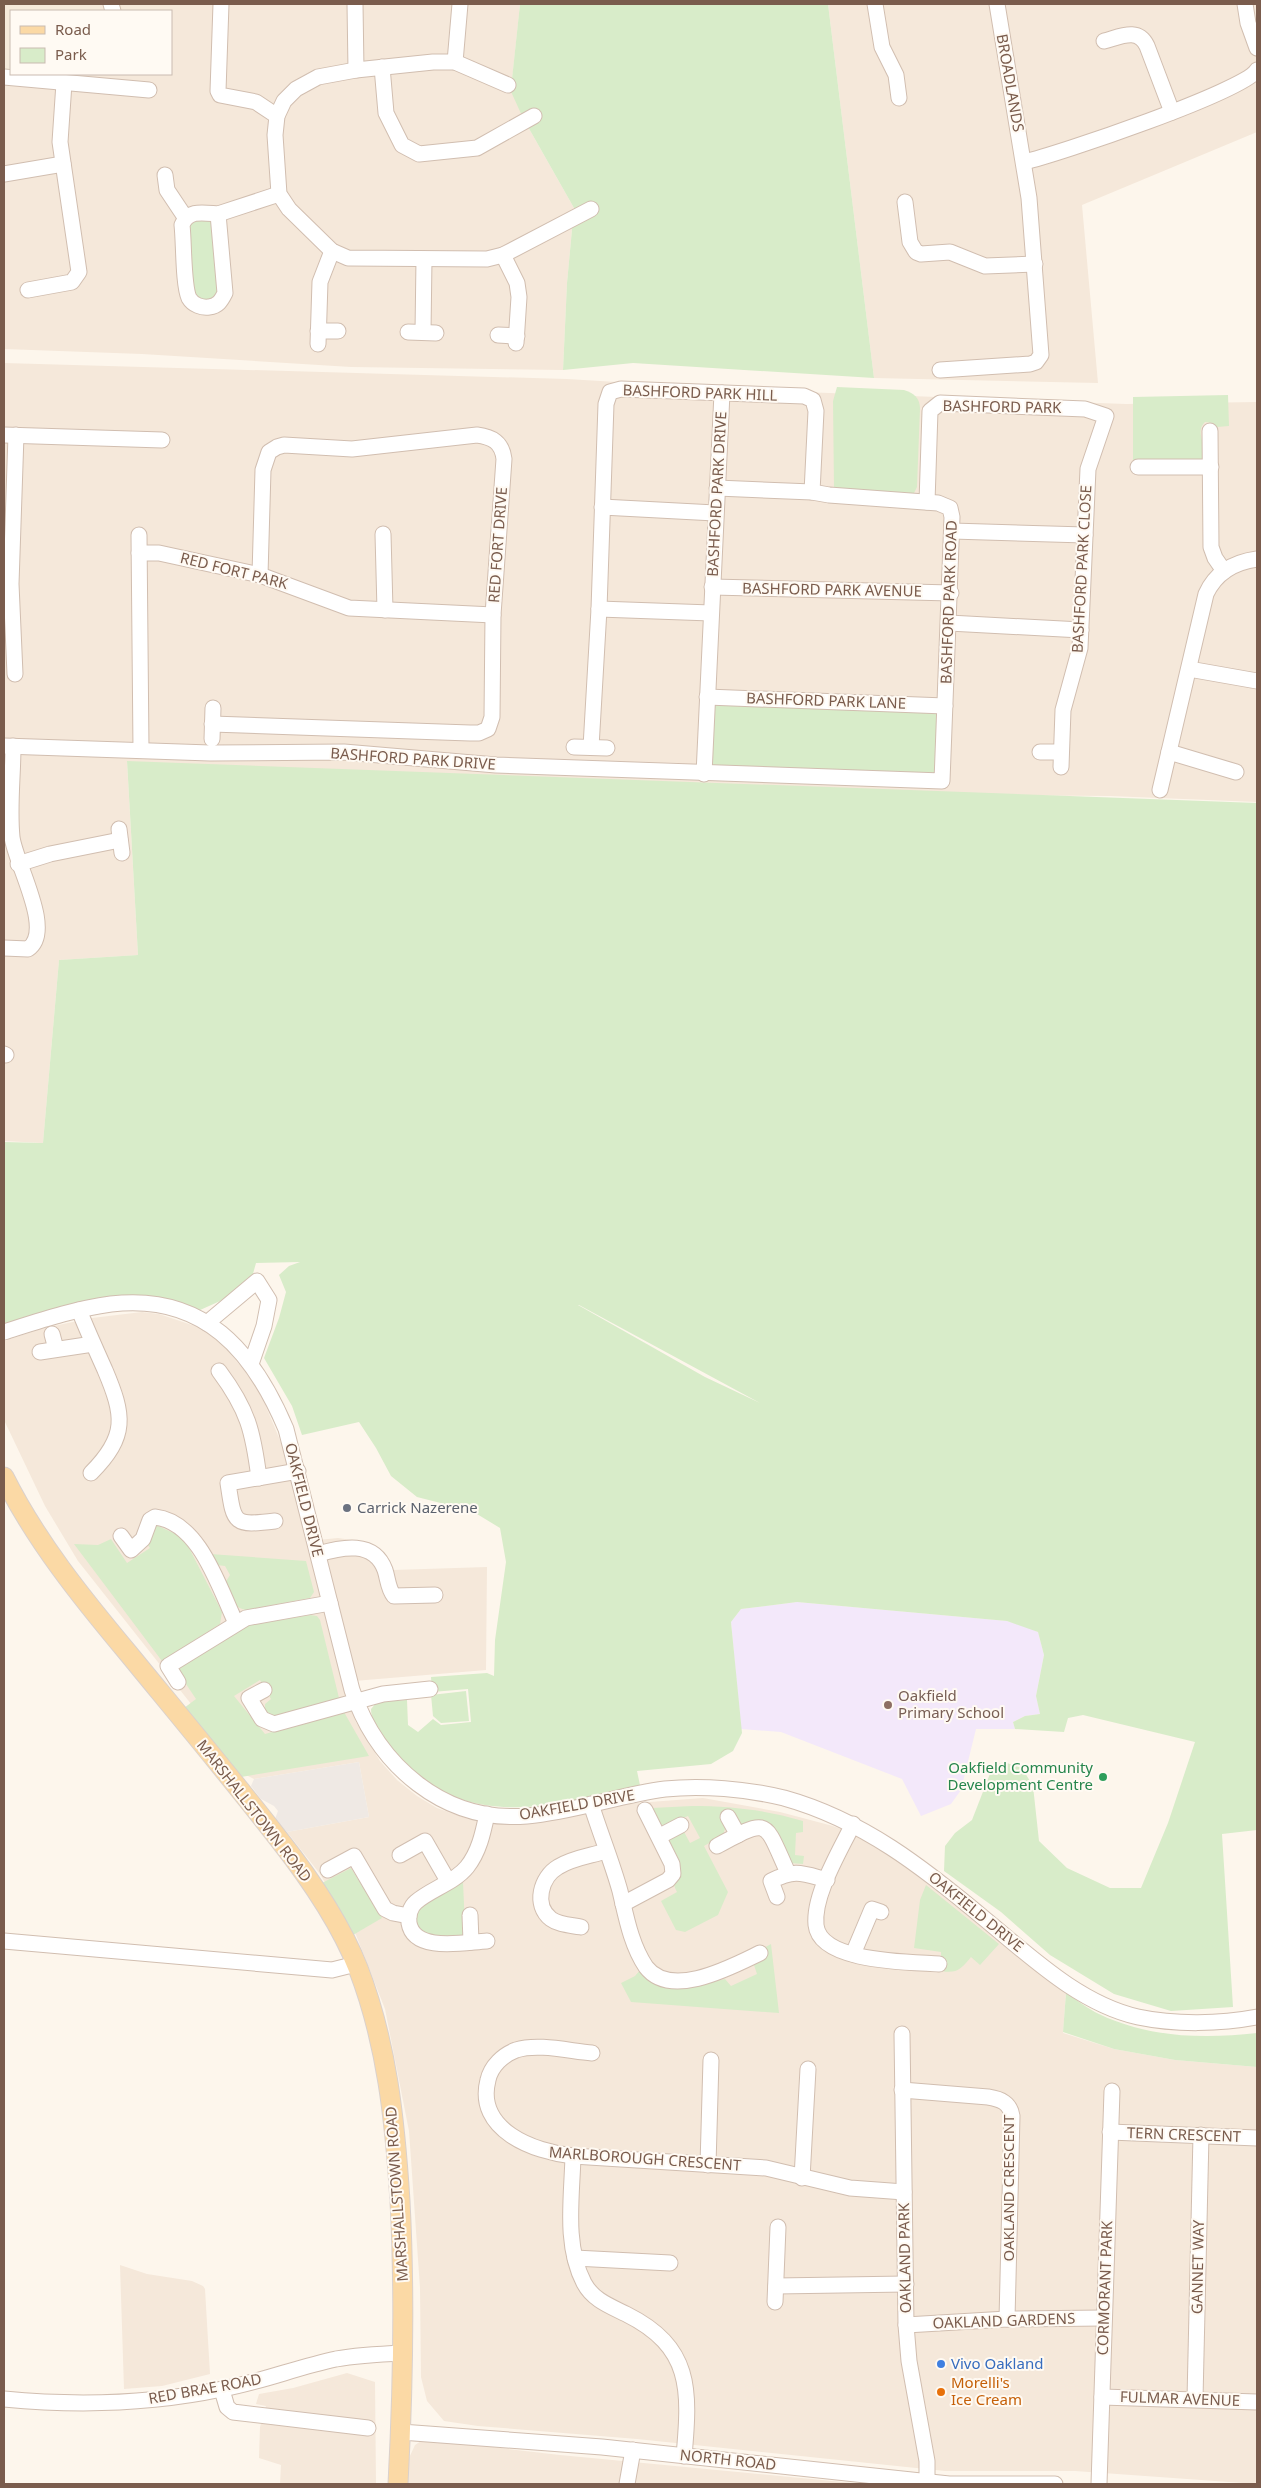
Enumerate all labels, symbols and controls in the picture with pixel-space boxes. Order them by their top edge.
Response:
legend [10,10,172,75]
text: Road [55,19,91,39]
street label: BROADLANDS [993,32,1029,133]
text: Park [55,44,87,64]
street label: BASHFORD PARK HILL [622,379,778,405]
street label: BASHFORD PARK [942,395,1062,417]
street label: BASHFORD PARK DRIVE [702,411,730,577]
street label: BASHFORD PARK CLOSE [1067,484,1095,653]
street label: RED FORT DRIVE [483,486,511,604]
street label: BASHFORD PARK ROAD [935,520,961,684]
street label: RED FORT PARK [178,547,291,593]
street label: BASHFORD PARK AVENUE [742,577,922,601]
street label: BASHFORD PARK LANE [746,687,906,713]
street label: BASHFORD PARK DRIVE [330,742,496,774]
street label: OAKFIELD DRIVE [281,1441,329,1559]
place label: Carrick Nazerene [357,1497,478,1517]
marker: Carrick Nazerene [341,1502,353,1514]
place label: Oakfield Primary School [898,1685,1004,1722]
marker: Oakfield Primary School [882,1699,894,1711]
street label: MARSHALLSTOWN ROAD [193,1735,317,1886]
place label: Oakfield Community Development Centre [948,1757,1093,1794]
marker: Oakfield Community Development Centre [1097,1771,1109,1783]
street label: OAKFIELD DRIVE [518,1784,636,1824]
street label: OAKFIELD DRIVE [925,1867,1028,1956]
street label: MARSHALLSTOWN ROAD [380,2106,412,2282]
street label: OAKLAND CRESCENT [998,2114,1018,2261]
street label: TERN CRESCENT [1127,2122,1242,2146]
street label: MARLBOROUGH CRESCENT [548,2141,743,2175]
street label: OAKLAND PARK [893,2202,915,2313]
street label: GANNET WAY [1186,2219,1208,2314]
street label: CORMORANT PARK [1092,2220,1116,2356]
street label: OAKLAND GARDENS [932,2308,1076,2332]
place label: Vivo Oakland [951,2353,1043,2373]
marker: Vivo Oakland [935,2358,947,2370]
street label: RED BRAE ROAD [147,2368,263,2408]
place label: Morelli's Ice Cream [951,2372,1022,2409]
marker: Morelli's Ice Cream [935,2386,947,2398]
street label: FULMAR AVENUE [1120,2386,1240,2410]
street label: NORTH ROAD [679,2444,777,2474]

